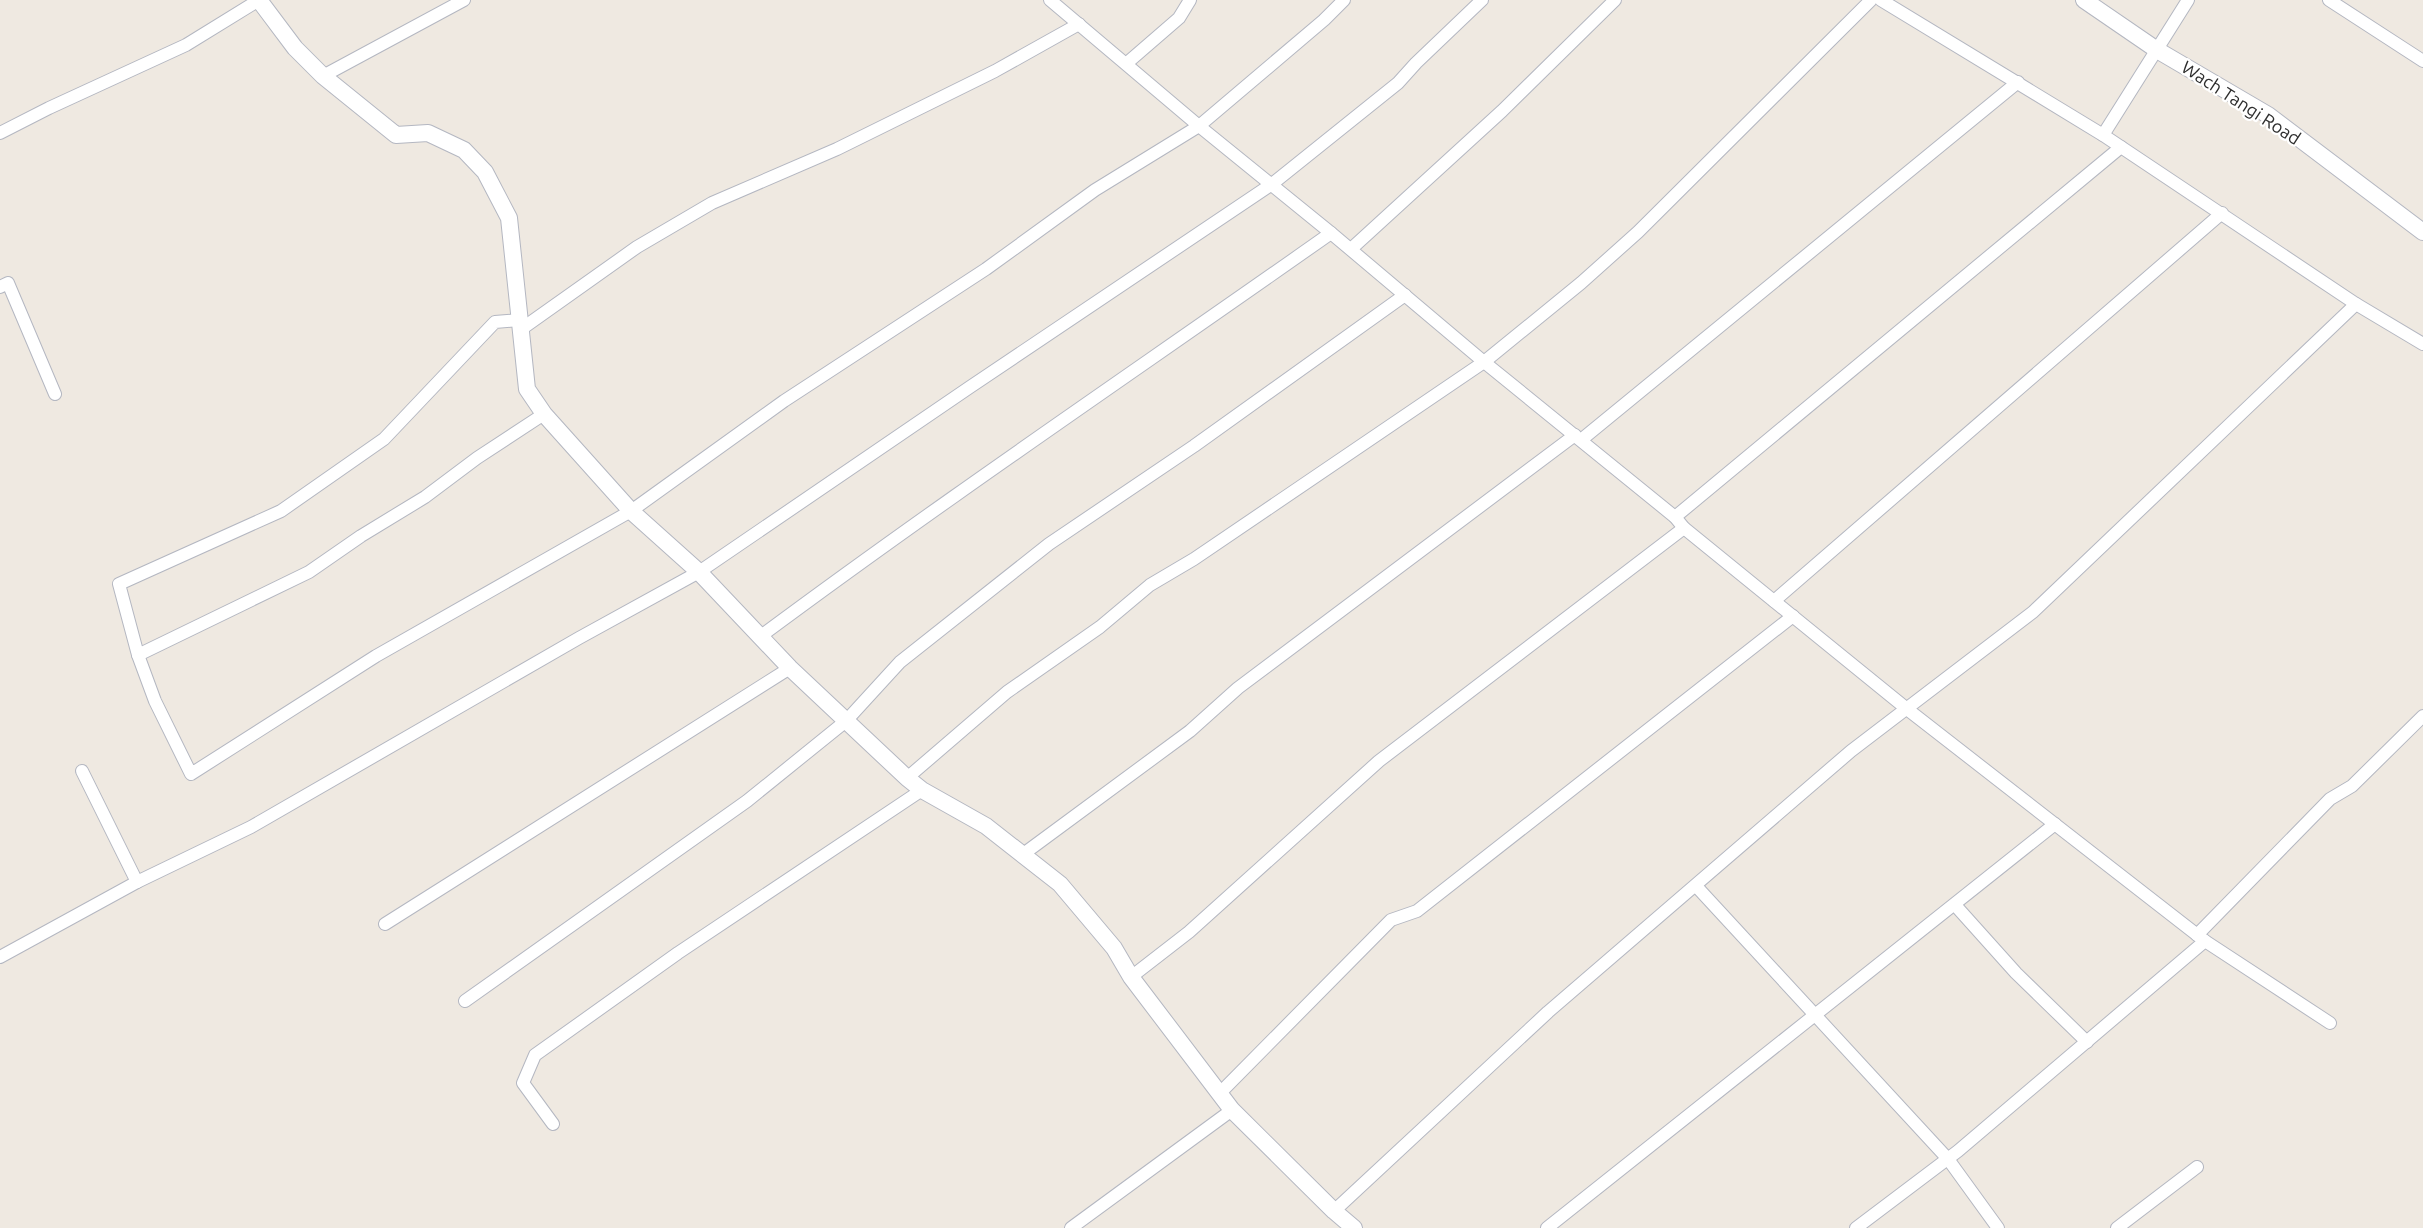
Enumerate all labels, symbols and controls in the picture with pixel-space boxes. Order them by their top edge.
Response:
street label: Wach Tangi Road [2178,56,2305,148]

